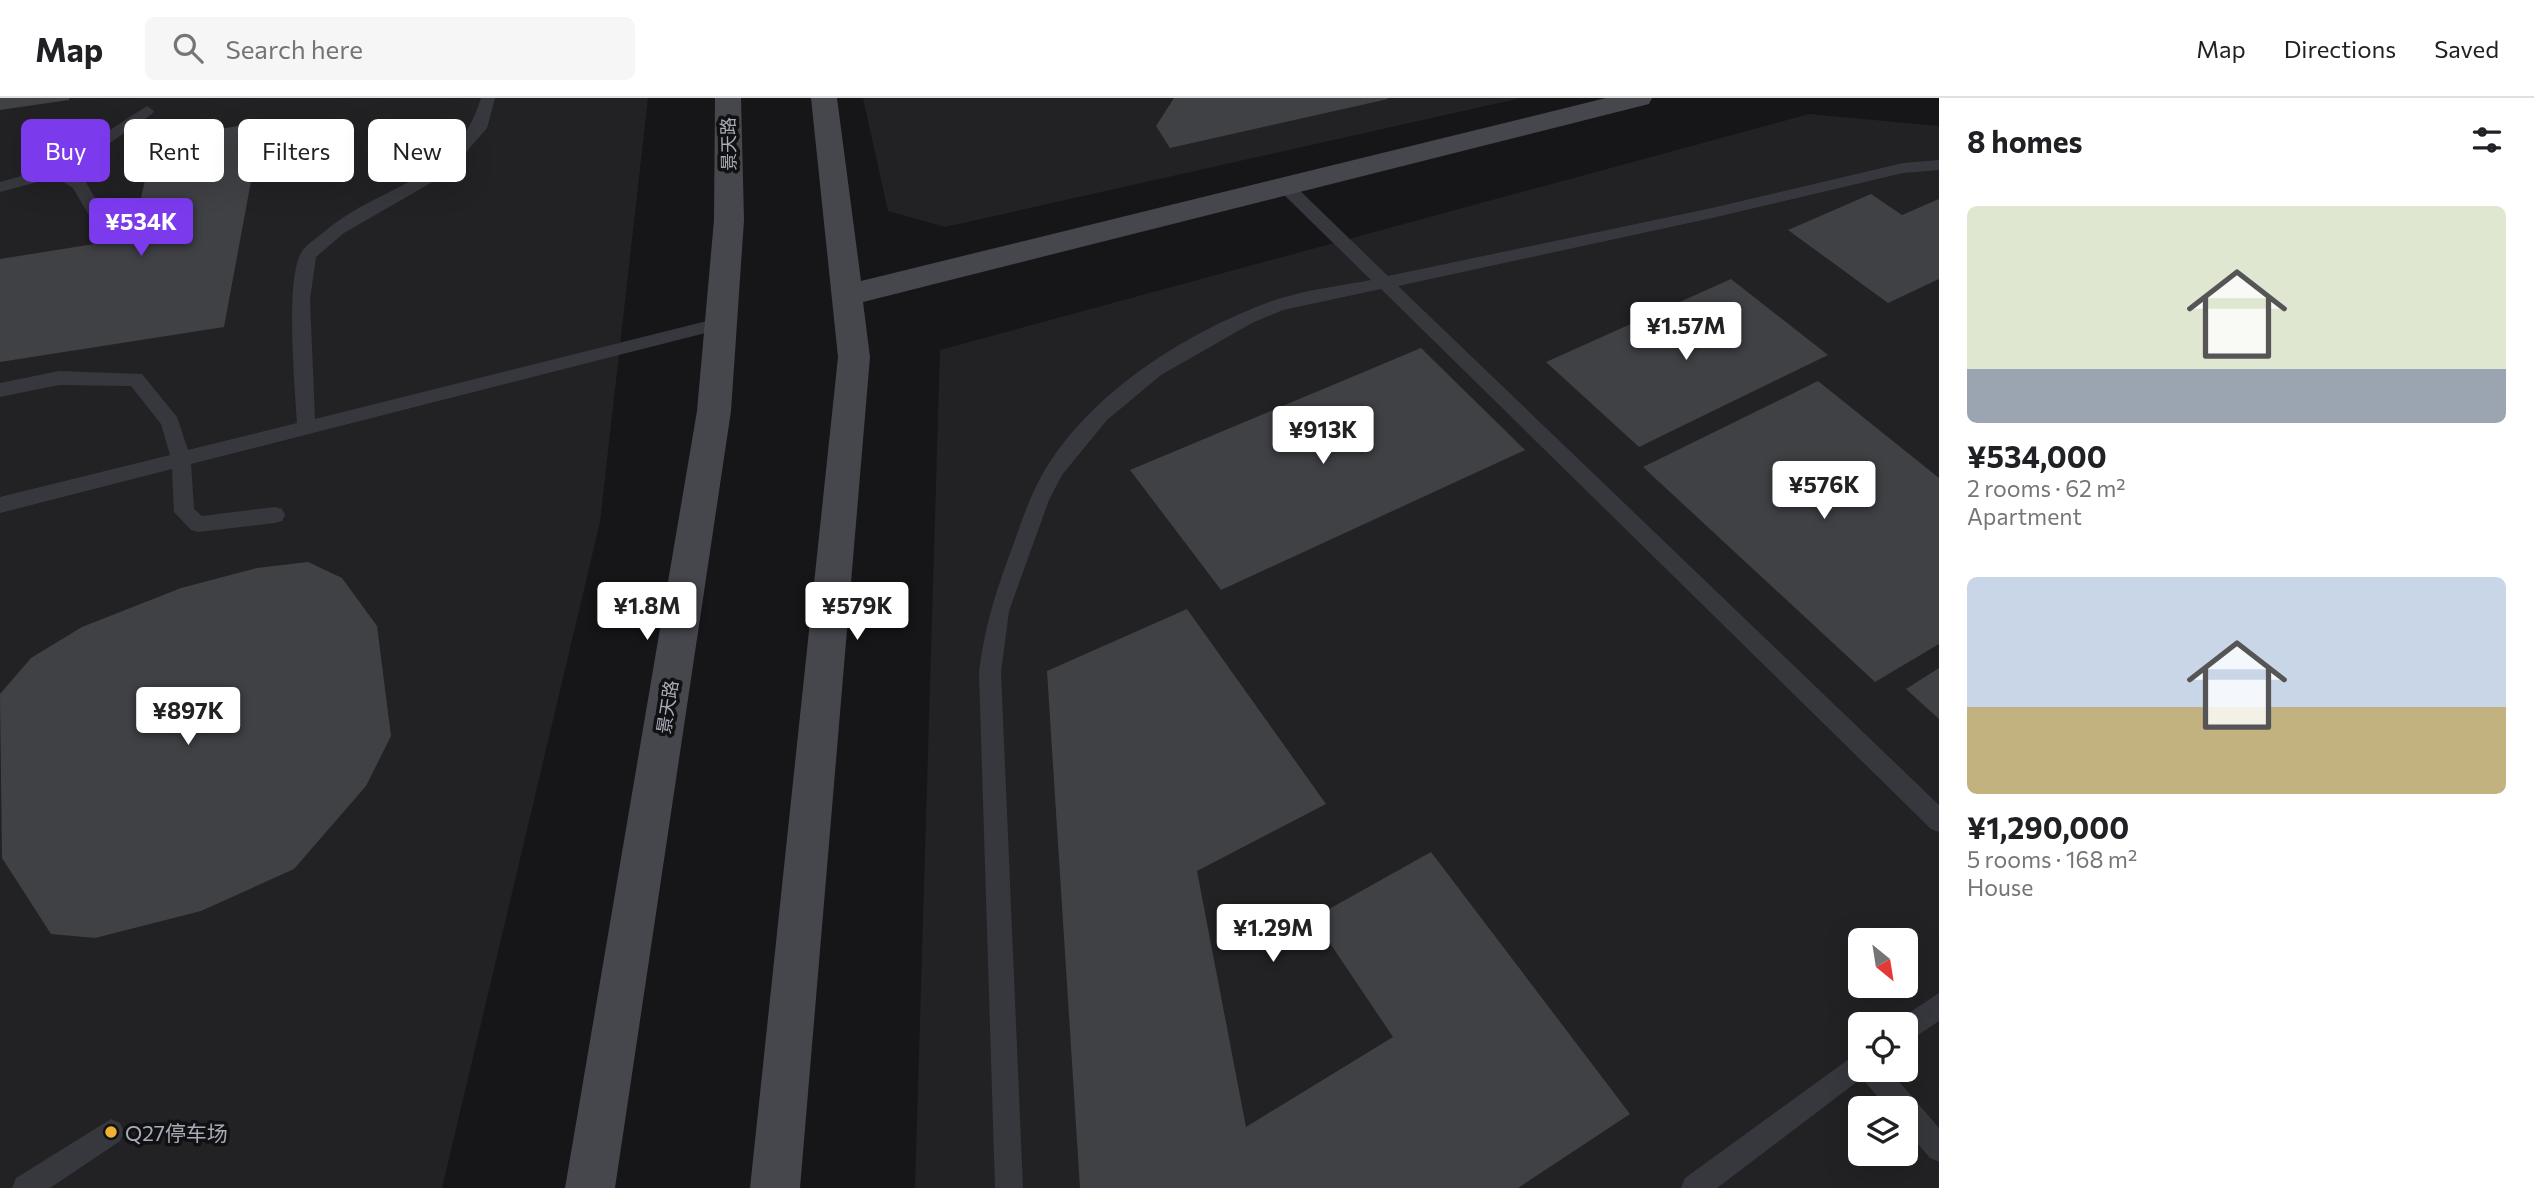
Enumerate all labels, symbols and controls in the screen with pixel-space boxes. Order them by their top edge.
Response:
search box [145,17,635,80]
text: Map [35,28,103,69]
icon: search [169,29,207,67]
text: Search here [225,33,363,64]
text: Map [2196,34,2246,63]
text: Directions [2284,34,2396,63]
text: Saved [2434,34,2499,63]
street label: 景天路 [717,117,739,171]
chip: Buy [21,119,110,182]
chip: Rent [124,119,224,182]
chip: Filters [238,119,354,182]
chip: New [368,119,466,182]
icon: filters [2468,121,2506,159]
text: 8 homes [1967,122,2083,159]
pin: ¥534K [92,198,190,258]
text: ¥534K [105,207,177,235]
icon: home [2174,251,2300,377]
pin: ¥1.57M [1629,302,1743,362]
text: ¥1.57M [1646,311,1726,339]
pin: ¥913K [1274,406,1372,466]
text: ¥913K [1289,415,1357,443]
text: ¥534,000 [1967,437,2107,474]
pin: ¥576K [1775,462,1873,521]
text: ¥576K [1788,470,1860,498]
text: 2 rooms · 62 m² [1967,474,2126,502]
text: Apartment [1967,502,2082,530]
pin: ¥1.8M [598,582,696,642]
pin: ¥579K [808,582,906,642]
text: ¥1.8M [613,591,681,619]
text: ¥579K [821,591,893,619]
icon: home [2174,622,2300,748]
street label: 景天路 [652,679,682,735]
pin: ¥897K [139,688,237,747]
text: ¥897K [152,696,224,724]
text: ¥1,290,000 [1967,808,2129,845]
text: 5 rooms · 168 m² [1967,845,2137,873]
text: House [1967,873,2033,901]
pin: ¥1.29M [1216,904,1330,964]
text: ¥1.29M [1233,913,1313,941]
north arrow [1848,928,1918,998]
map controls [1848,928,1918,1166]
button: locate [1848,1012,1918,1082]
button: layers [1848,1096,1918,1166]
place label: Q27停车场 [125,1120,228,1145]
marker: Q27停车场 [103,1124,119,1140]

